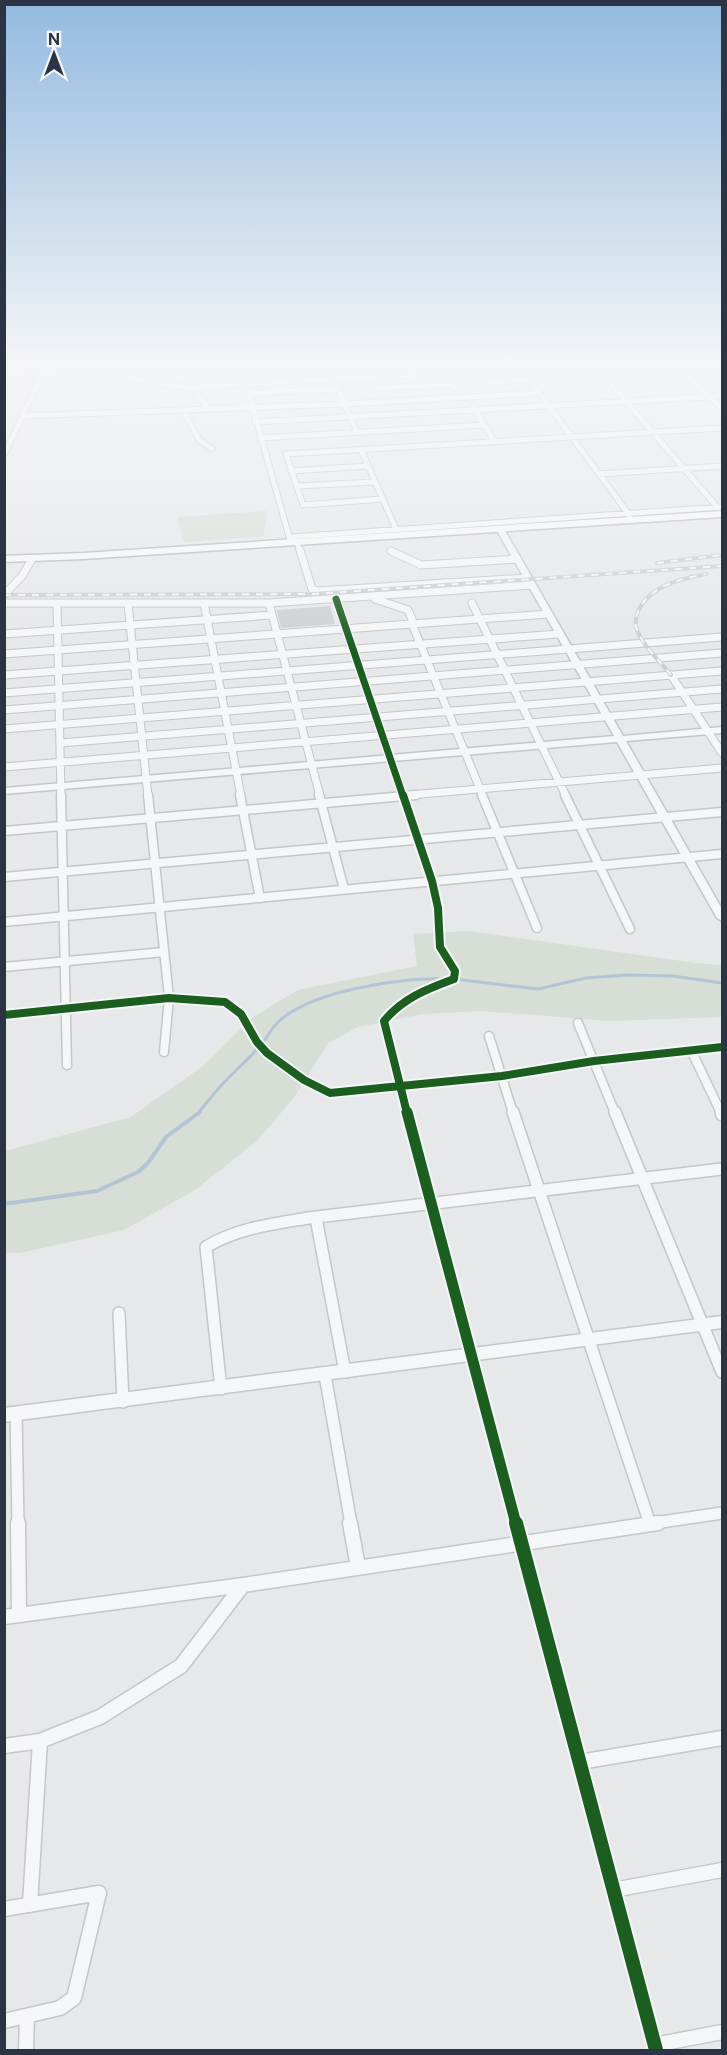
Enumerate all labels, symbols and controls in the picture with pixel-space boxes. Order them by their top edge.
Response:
north arrow [24,24,84,84]
text: N [48,30,60,49]

